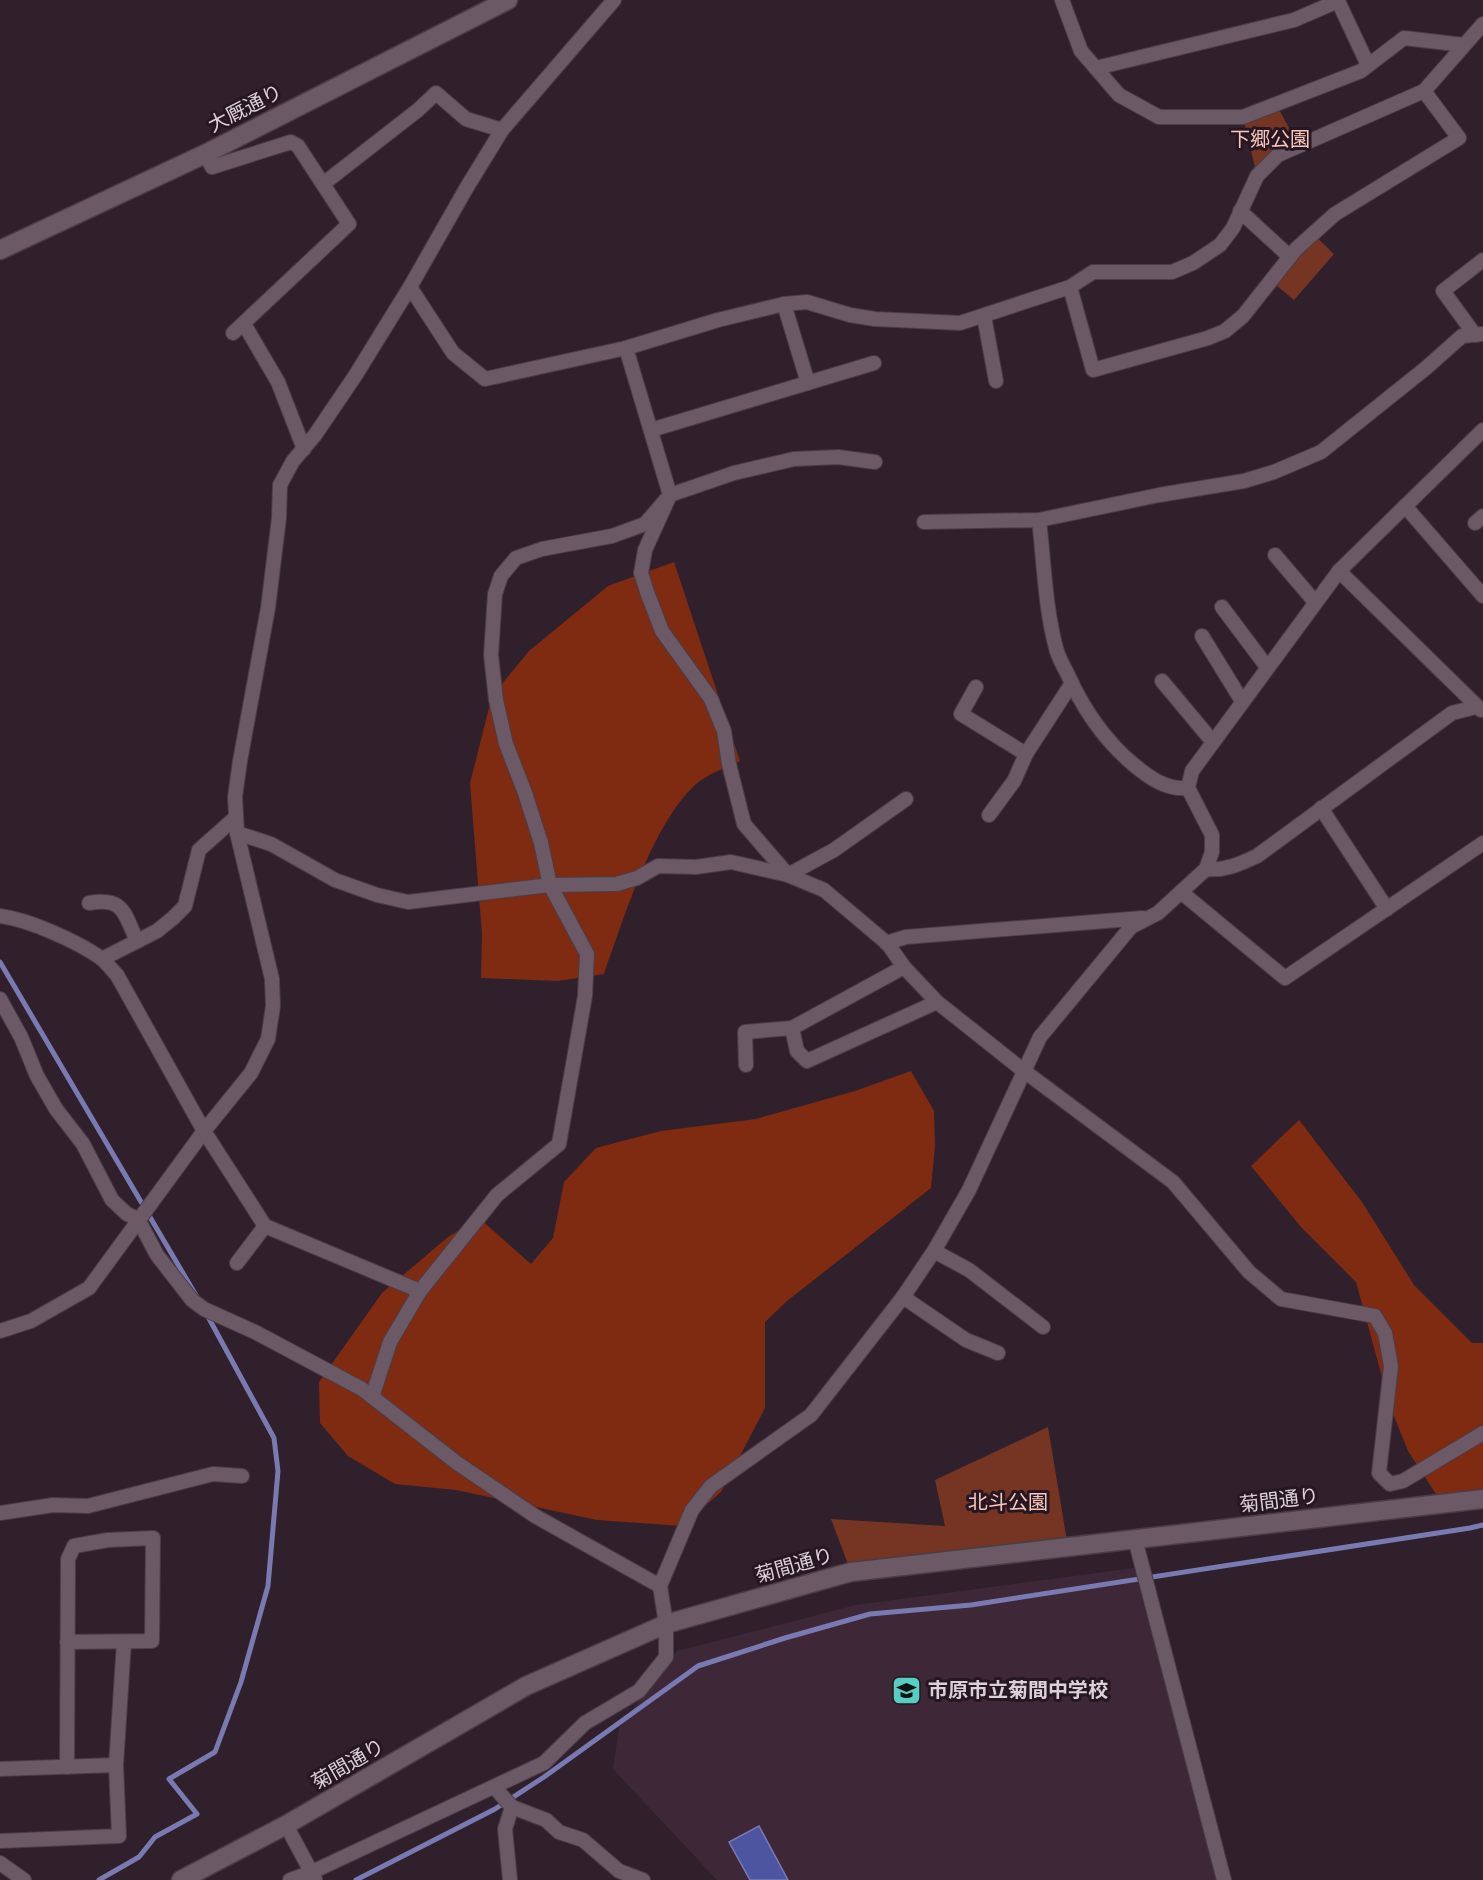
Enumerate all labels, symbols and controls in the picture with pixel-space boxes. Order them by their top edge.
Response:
street label: 大厩通り [203,78,287,138]
park label: 下郷公園 [1230,126,1310,152]
street label: 菊間通り [1238,1482,1320,1518]
park label: 北斗公園 [968,1489,1048,1515]
street label: 菊間通り [752,1541,836,1589]
school or university icon: 市原市立菊間中学校 [891,1674,923,1706]
place label: 市原市立菊間中学校 [928,1677,1108,1703]
street label: 菊間通り [307,1733,389,1795]

